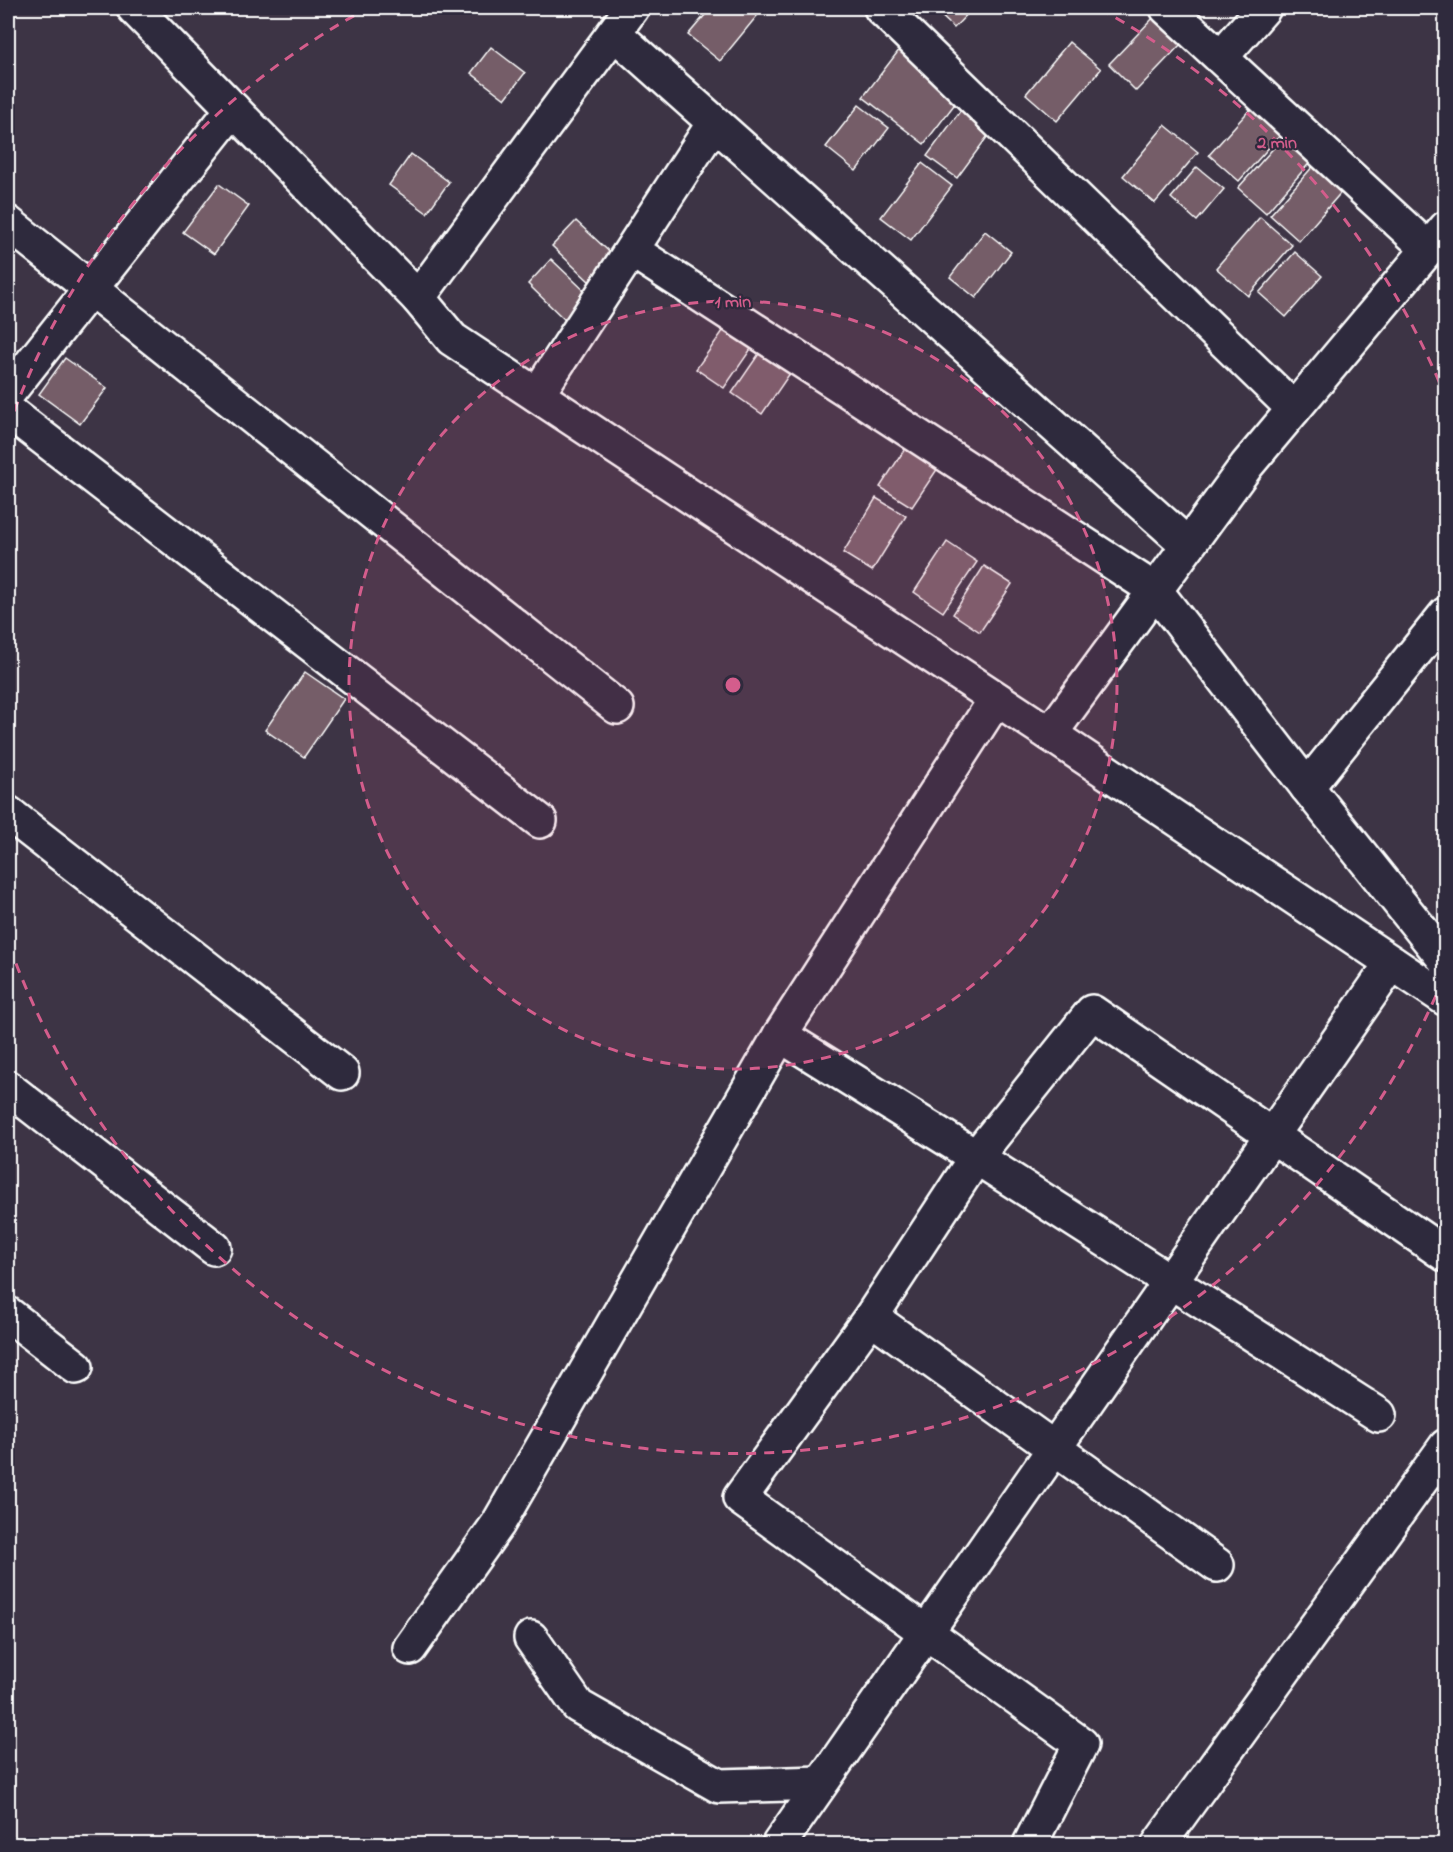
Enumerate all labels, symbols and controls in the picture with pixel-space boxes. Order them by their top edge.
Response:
text: 2 min [1256,131,1297,157]
text: 1 min [715,290,751,316]
centre of rings [723,675,743,695]

